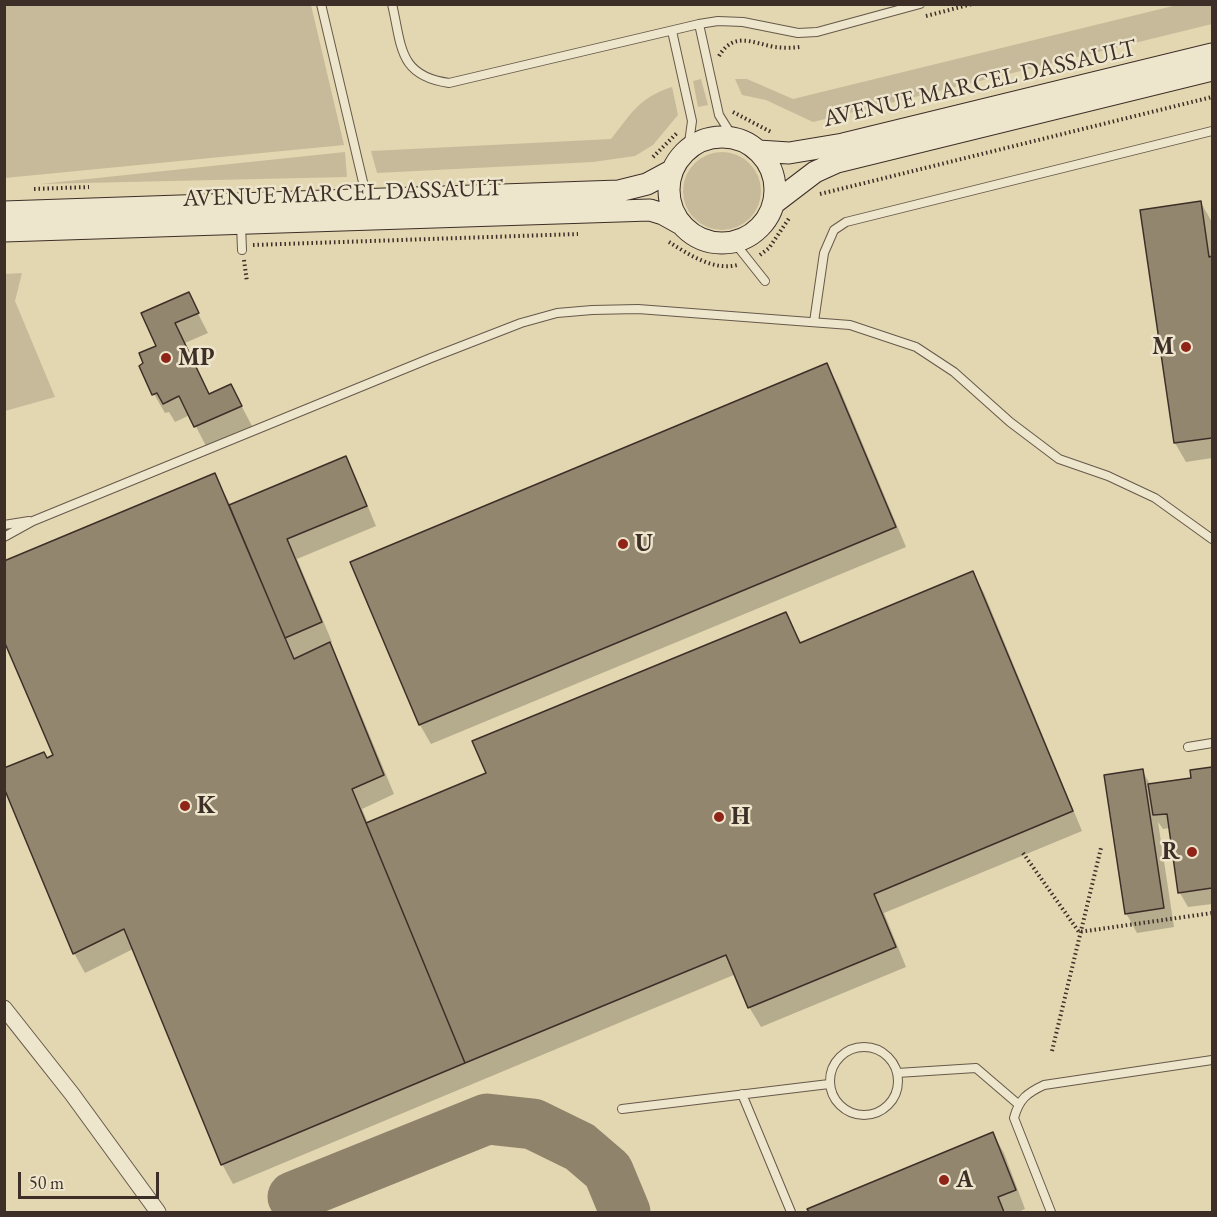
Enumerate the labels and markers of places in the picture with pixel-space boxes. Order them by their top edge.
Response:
place label: M [1152,333,1174,361]
marker: M [1179,340,1193,354]
place label: MP [178,344,215,372]
marker: MP [159,351,173,365]
place label: U [635,530,653,558]
marker: U [616,537,630,551]
place label: K [197,792,215,820]
marker: K [178,799,192,813]
place label: H [731,803,750,831]
marker: H [712,810,726,824]
place label: R [1162,838,1180,866]
marker: R [1185,845,1199,859]
place label: A [956,1166,973,1194]
marker: A [937,1173,951,1187]

